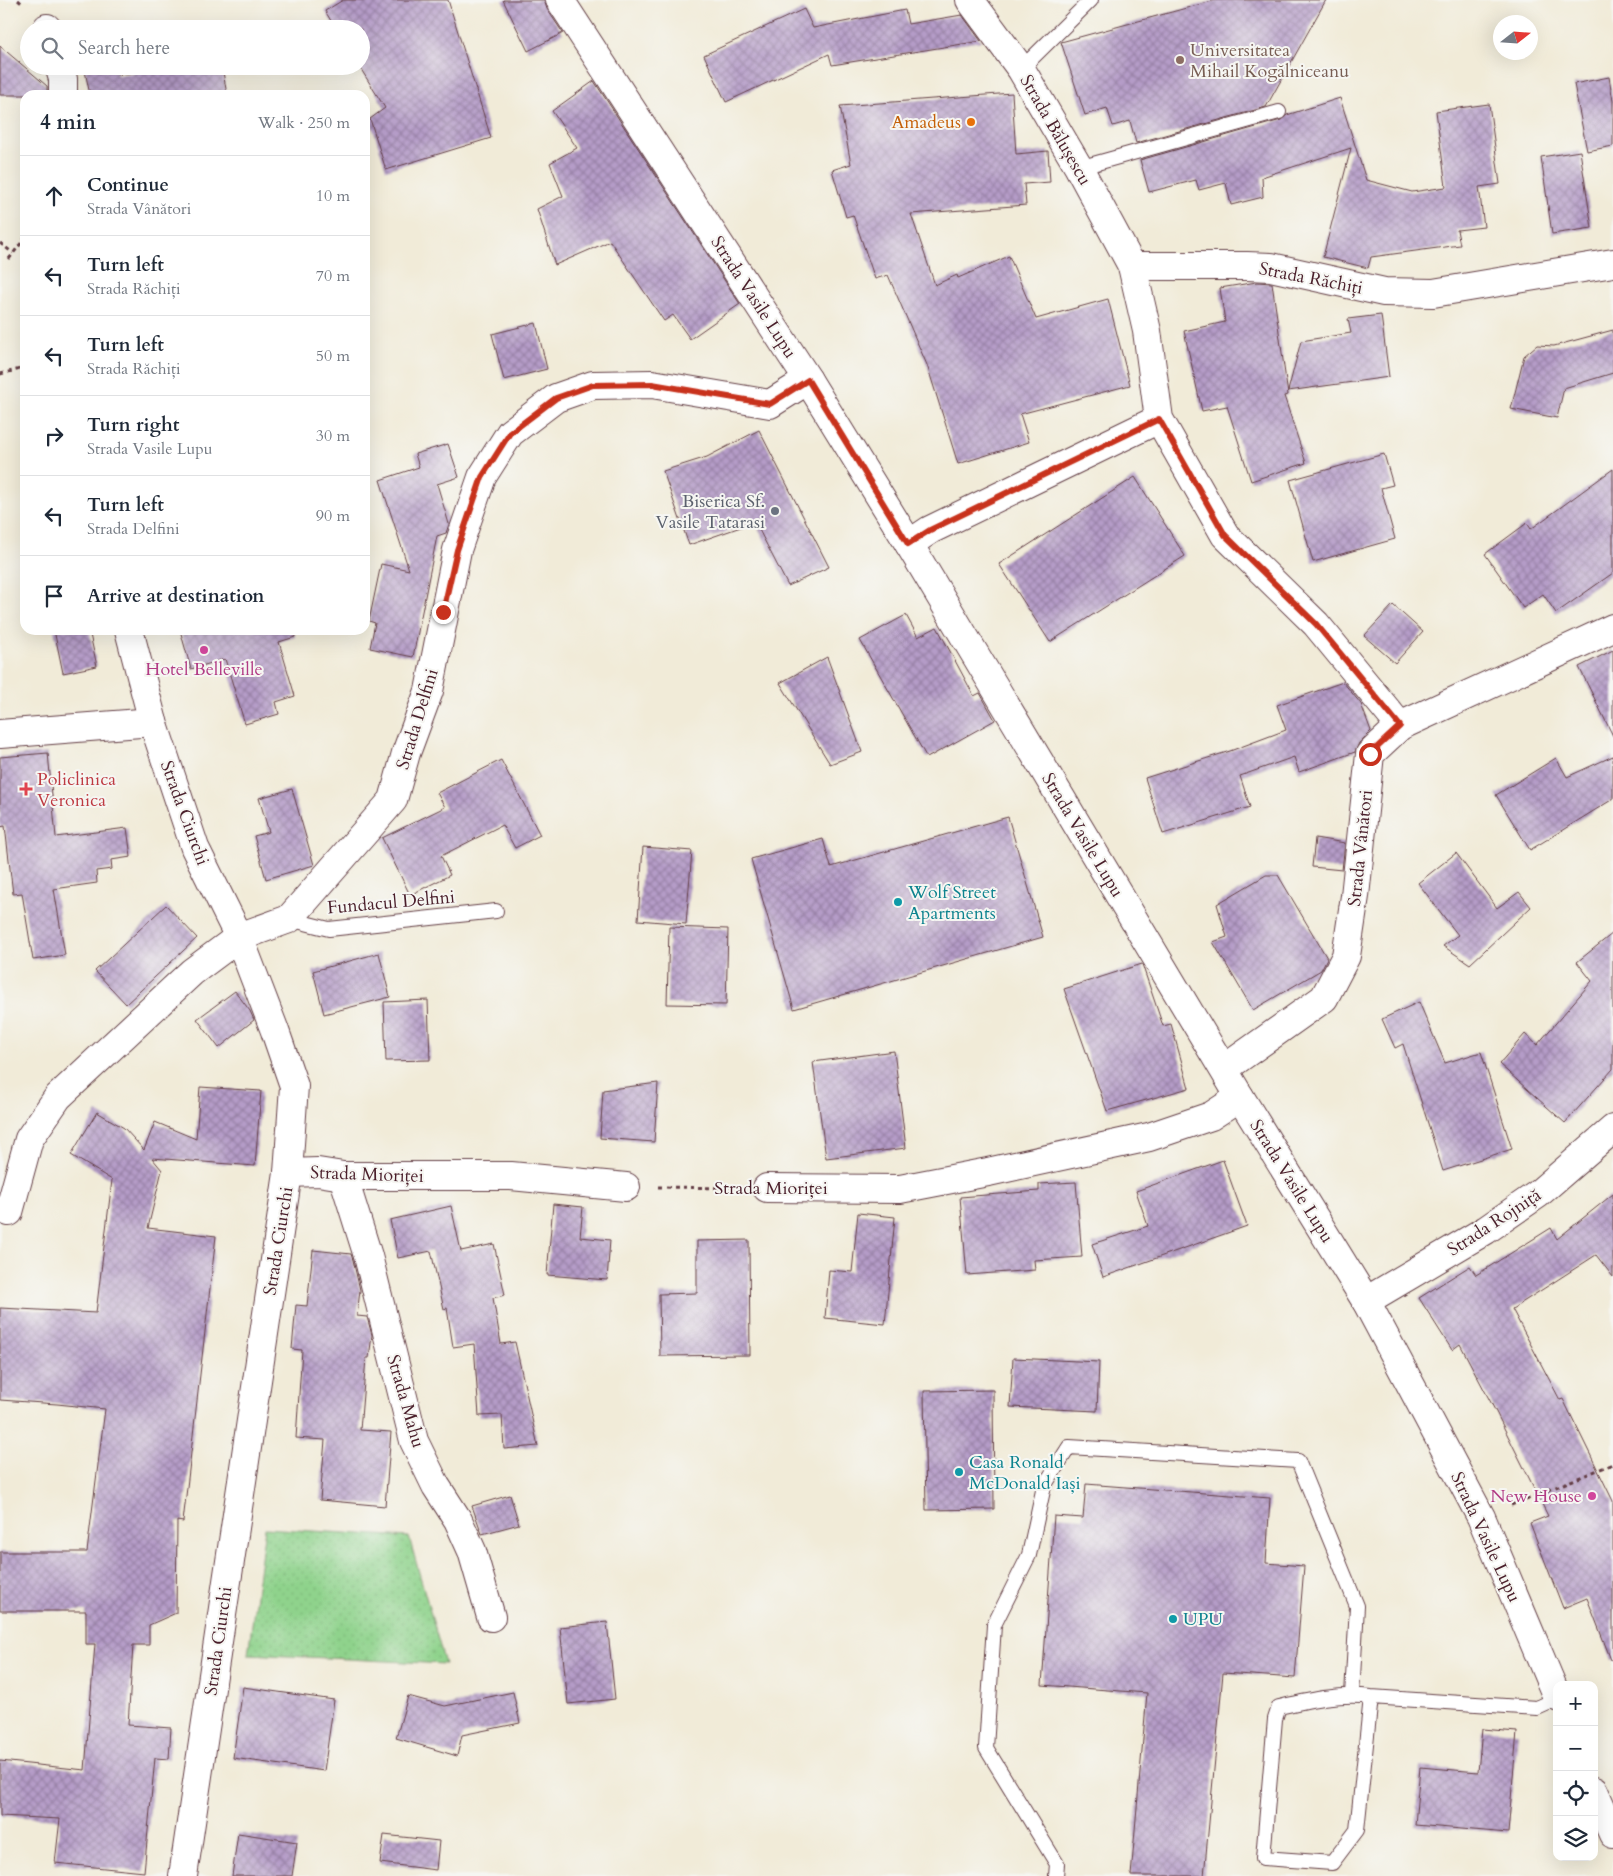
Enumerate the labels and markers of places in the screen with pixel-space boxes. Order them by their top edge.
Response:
place label: Universitatea Mihail Kogălniceanu [1190,38,1349,84]
marker: Universitatea Mihail Kogălniceanu [1174,54,1186,66]
place label: Amadeus [892,110,961,135]
marker: Amadeus [965,116,977,128]
place label: Biserica Sf. Vasile Tatarasi [655,489,765,535]
marker: Biserica Sf. Vasile Tatarasi [769,505,781,517]
marker: Hotel Belleville [198,644,210,656]
place label: Hotel Belleville [145,657,263,682]
place label: Policlinica Veronica [37,767,116,813]
marker: Policlinica Veronica [19,782,33,796]
place label: Wolf Street Apartments [907,880,996,926]
marker: Wolf Street Apartments [892,896,904,908]
place label: Casa Ronald McDonald Iași [969,1450,1081,1496]
marker: Casa Ronald McDonald Iași [953,1466,965,1478]
place label: New House [1490,1484,1582,1509]
marker: New House [1586,1490,1598,1502]
place label: UPU [1183,1607,1223,1632]
marker: UPU [1167,1613,1179,1625]

